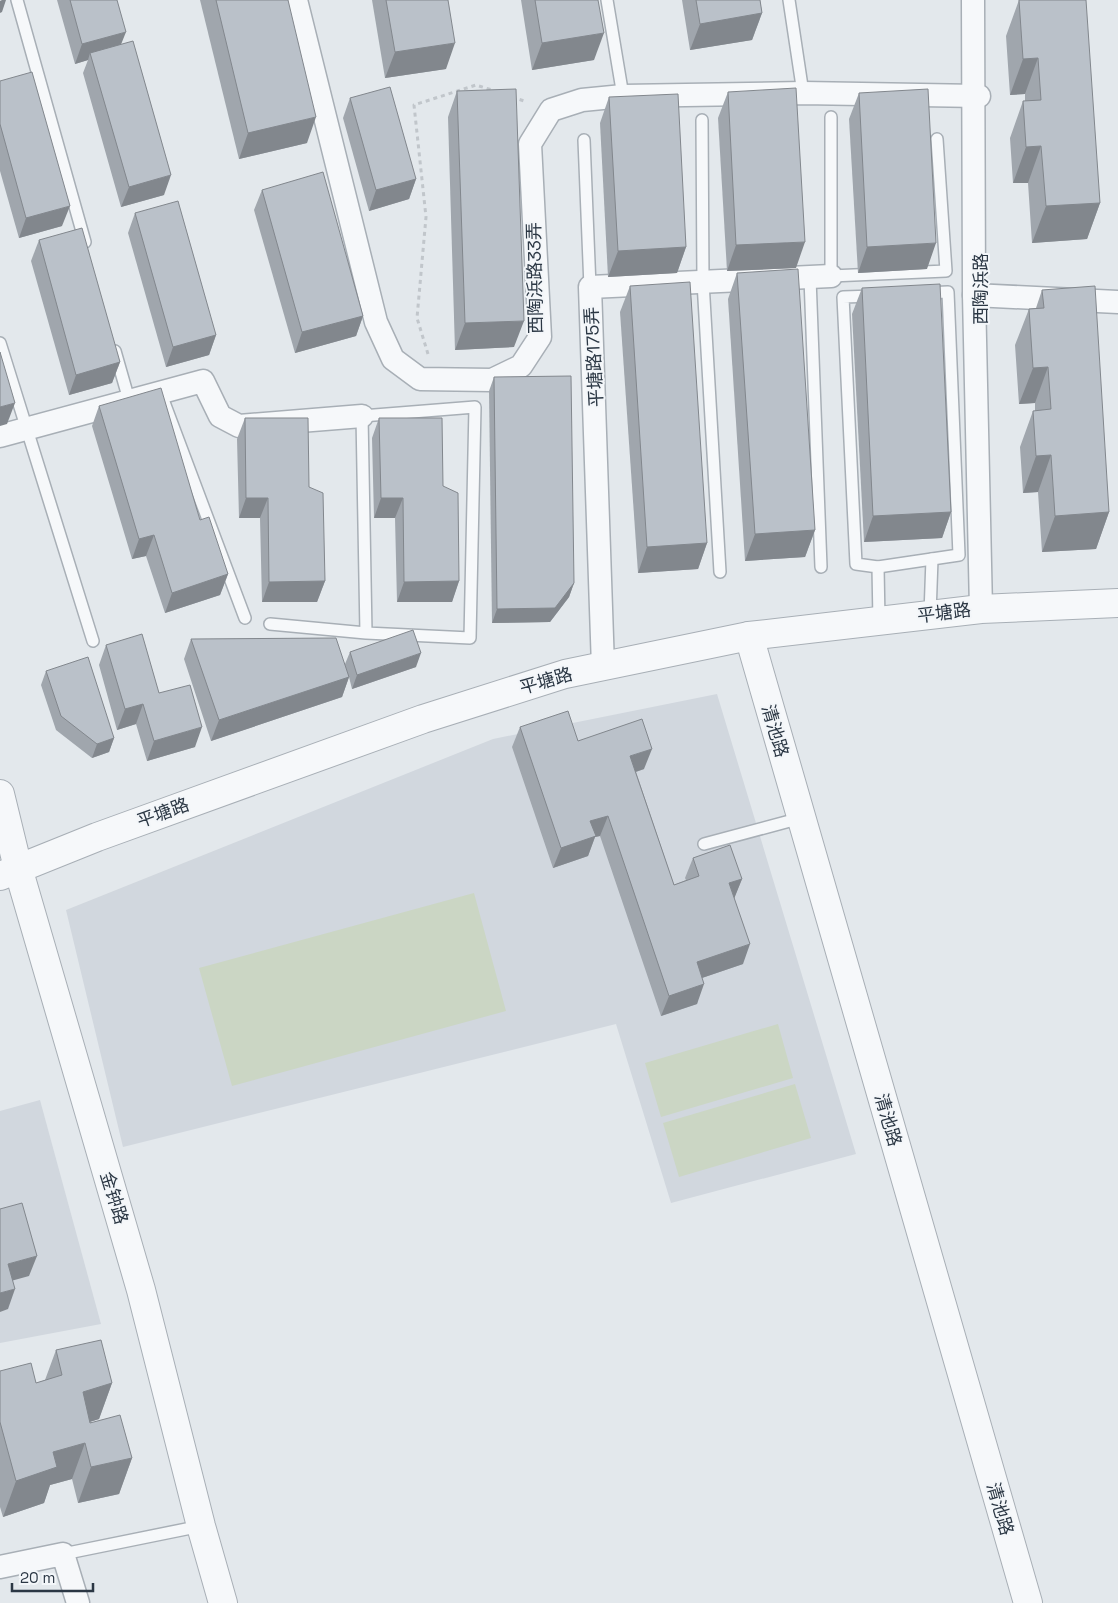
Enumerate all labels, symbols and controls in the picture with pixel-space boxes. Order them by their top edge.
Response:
street label: 西陶浜路33弄 [522,222,547,334]
street label: 西陶浜路 [969,253,992,325]
street label: 平塘路175弄 [579,306,608,408]
street label: 平塘路 [916,598,972,627]
street label: 平塘路 [517,662,575,699]
street label: 清池路 [757,702,794,760]
street label: 平塘路 [134,792,192,833]
street label: 清池路 [870,1091,907,1149]
street label: 金钟路 [96,1169,133,1227]
street label: 清池路 [982,1480,1019,1538]
scale bar [12,1560,94,1592]
text: 20 m [20,1568,55,1587]

